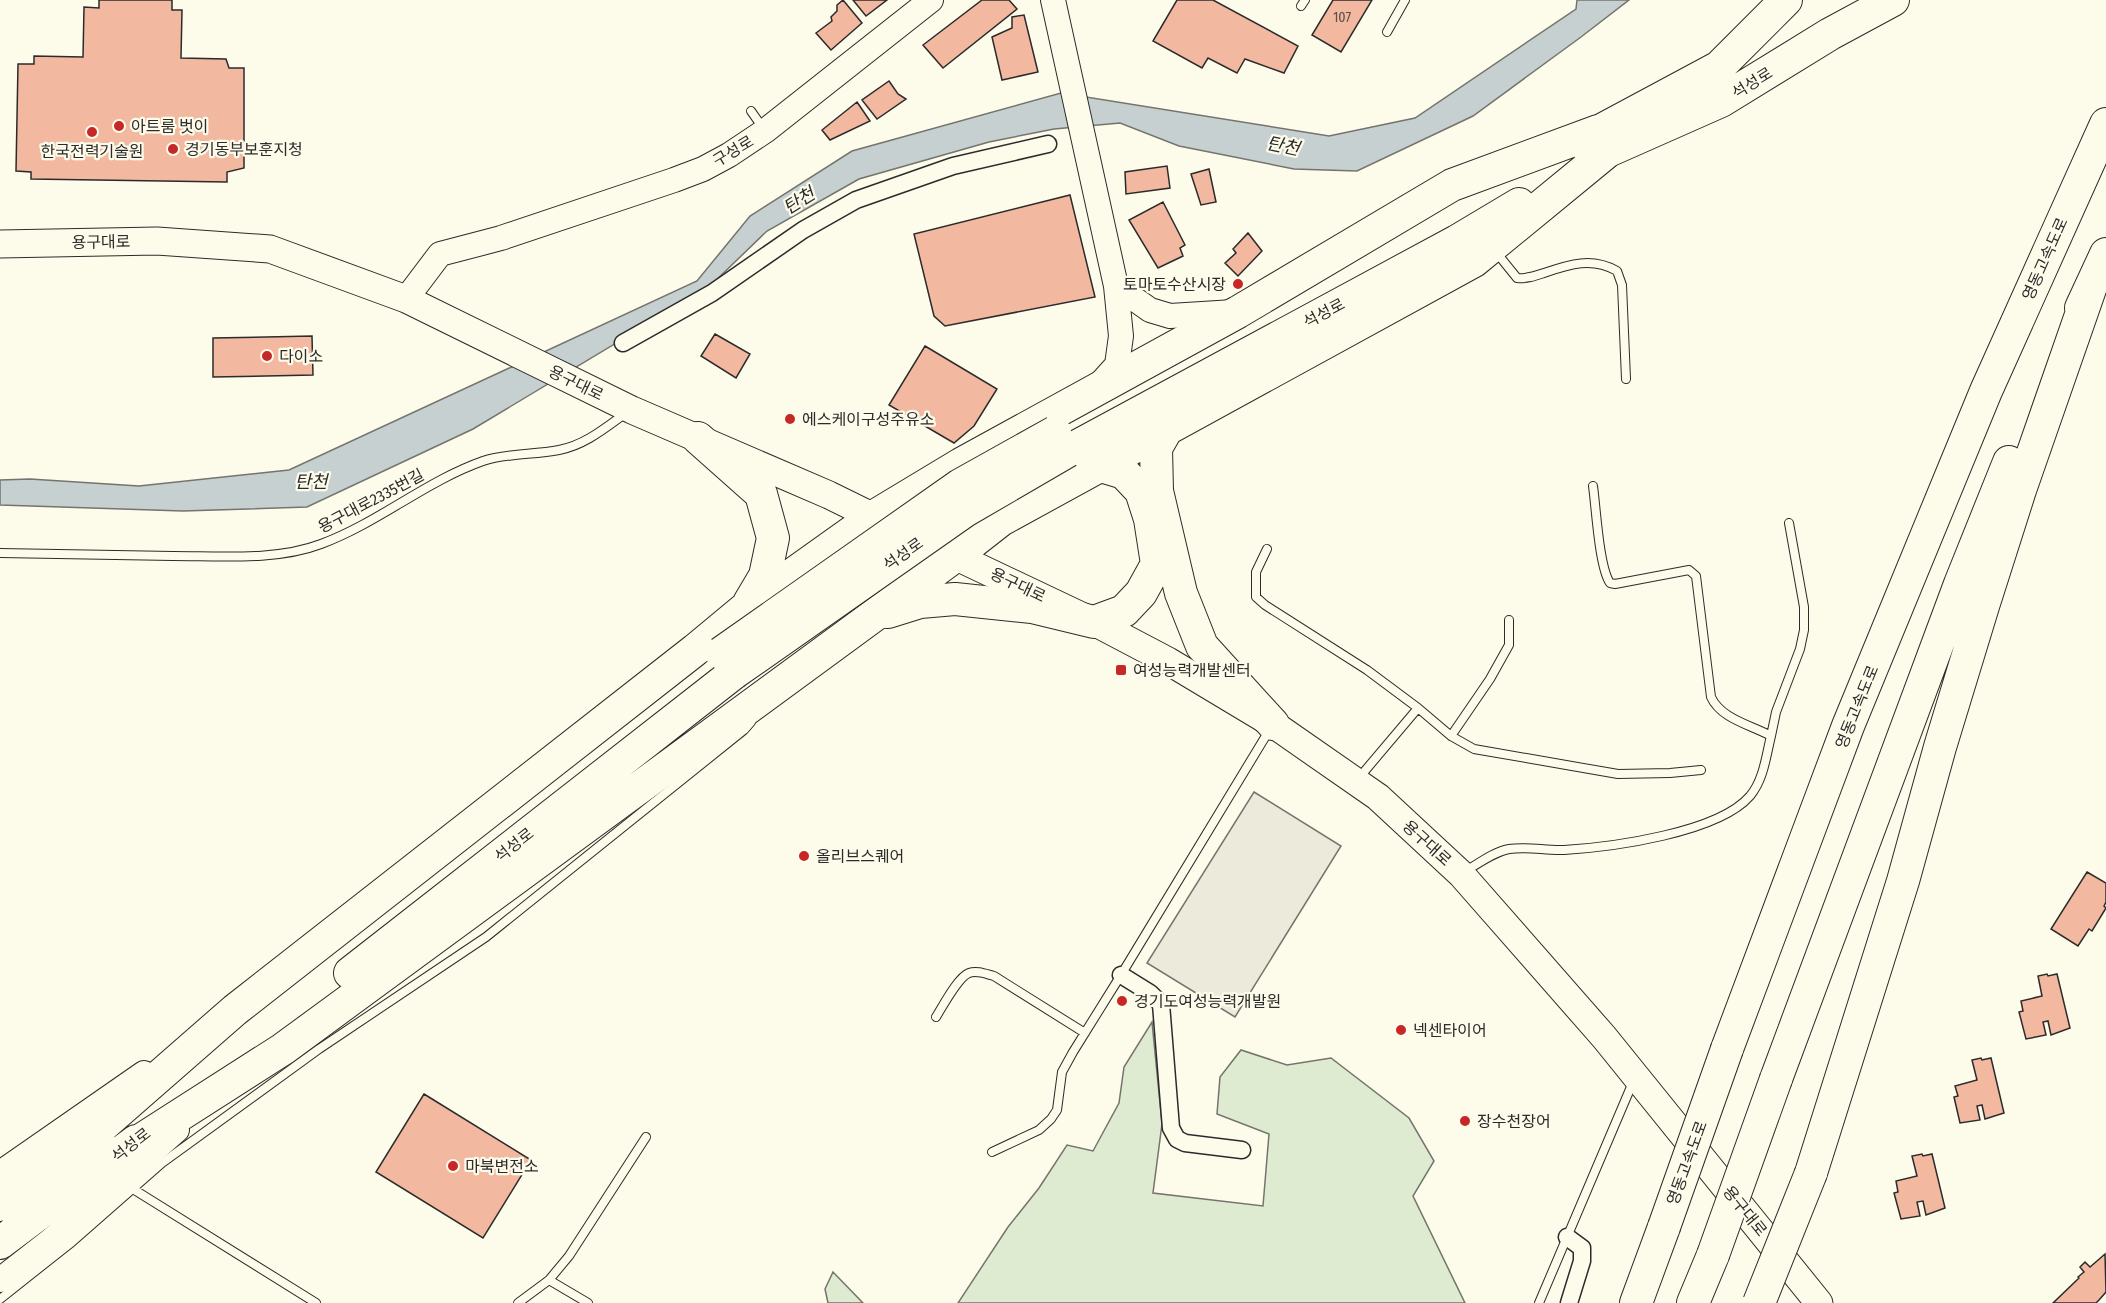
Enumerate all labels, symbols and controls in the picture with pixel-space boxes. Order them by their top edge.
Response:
house number: 107 [1333,9,1351,26]
street label: 석성로 [1728,63,1776,103]
place label: 아트룸 벗이 [131,117,208,136]
marker: 아트룸 벗이 [112,119,126,133]
marker: 한국전력기술원 [85,125,99,139]
street label: 구성로 [709,131,757,171]
water label: 탄천 [1265,132,1304,161]
place label: 경기동부보훈지청 [185,140,303,159]
place label: 한국전력기술원 [40,142,144,161]
marker: 경기동부보훈지청 [166,142,180,156]
water label: 탄천 [779,182,821,219]
street label: 영동고속도로 [2018,215,2072,303]
street label: 용구대로 [71,232,131,252]
place label: 토마토수산시장 [1123,275,1226,294]
marker: 토마토수산시장 [1231,277,1245,291]
street label: 석성로 [1300,294,1348,332]
place label: 다이소 [279,347,323,366]
marker: 다이소 [260,349,274,363]
street label: 용구대로 [545,362,607,405]
place label: 에스케이구성주유소 [802,410,934,429]
marker: 에스케이구성주유소 [783,412,797,426]
street label: 용구대로2335번길 [315,465,427,537]
water label: 탄천 [294,471,330,493]
street label: 석성로 [879,533,927,574]
street label: 용구대로 [987,564,1049,606]
place label: 여성능력개발센터 [1133,661,1251,680]
street label: 영동고속도로 [1832,662,1882,752]
marker: 여성능력개발센터 [1114,663,1128,677]
street label: 용구대로 [1399,816,1455,870]
street label: 석성로 [491,824,537,866]
place label: 올리브스퀘어 [816,847,904,866]
marker: 올리브스퀘어 [797,849,811,863]
place label: 경기도여성능력개발원 [1134,992,1281,1011]
marker: 경기도여성능력개발원 [1115,994,1129,1008]
place label: 넥센타이어 [1413,1021,1487,1040]
marker: 넥센타이어 [1394,1023,1408,1037]
place label: 장수천장어 [1477,1112,1551,1131]
marker: 장수천장어 [1458,1114,1472,1128]
street label: 영동고속도로 [1663,1118,1711,1208]
street label: 석성로 [108,1124,154,1166]
place label: 마북변전소 [465,1157,539,1176]
marker: 마북변전소 [446,1159,460,1173]
street label: 용구대로 [1719,1182,1771,1240]

